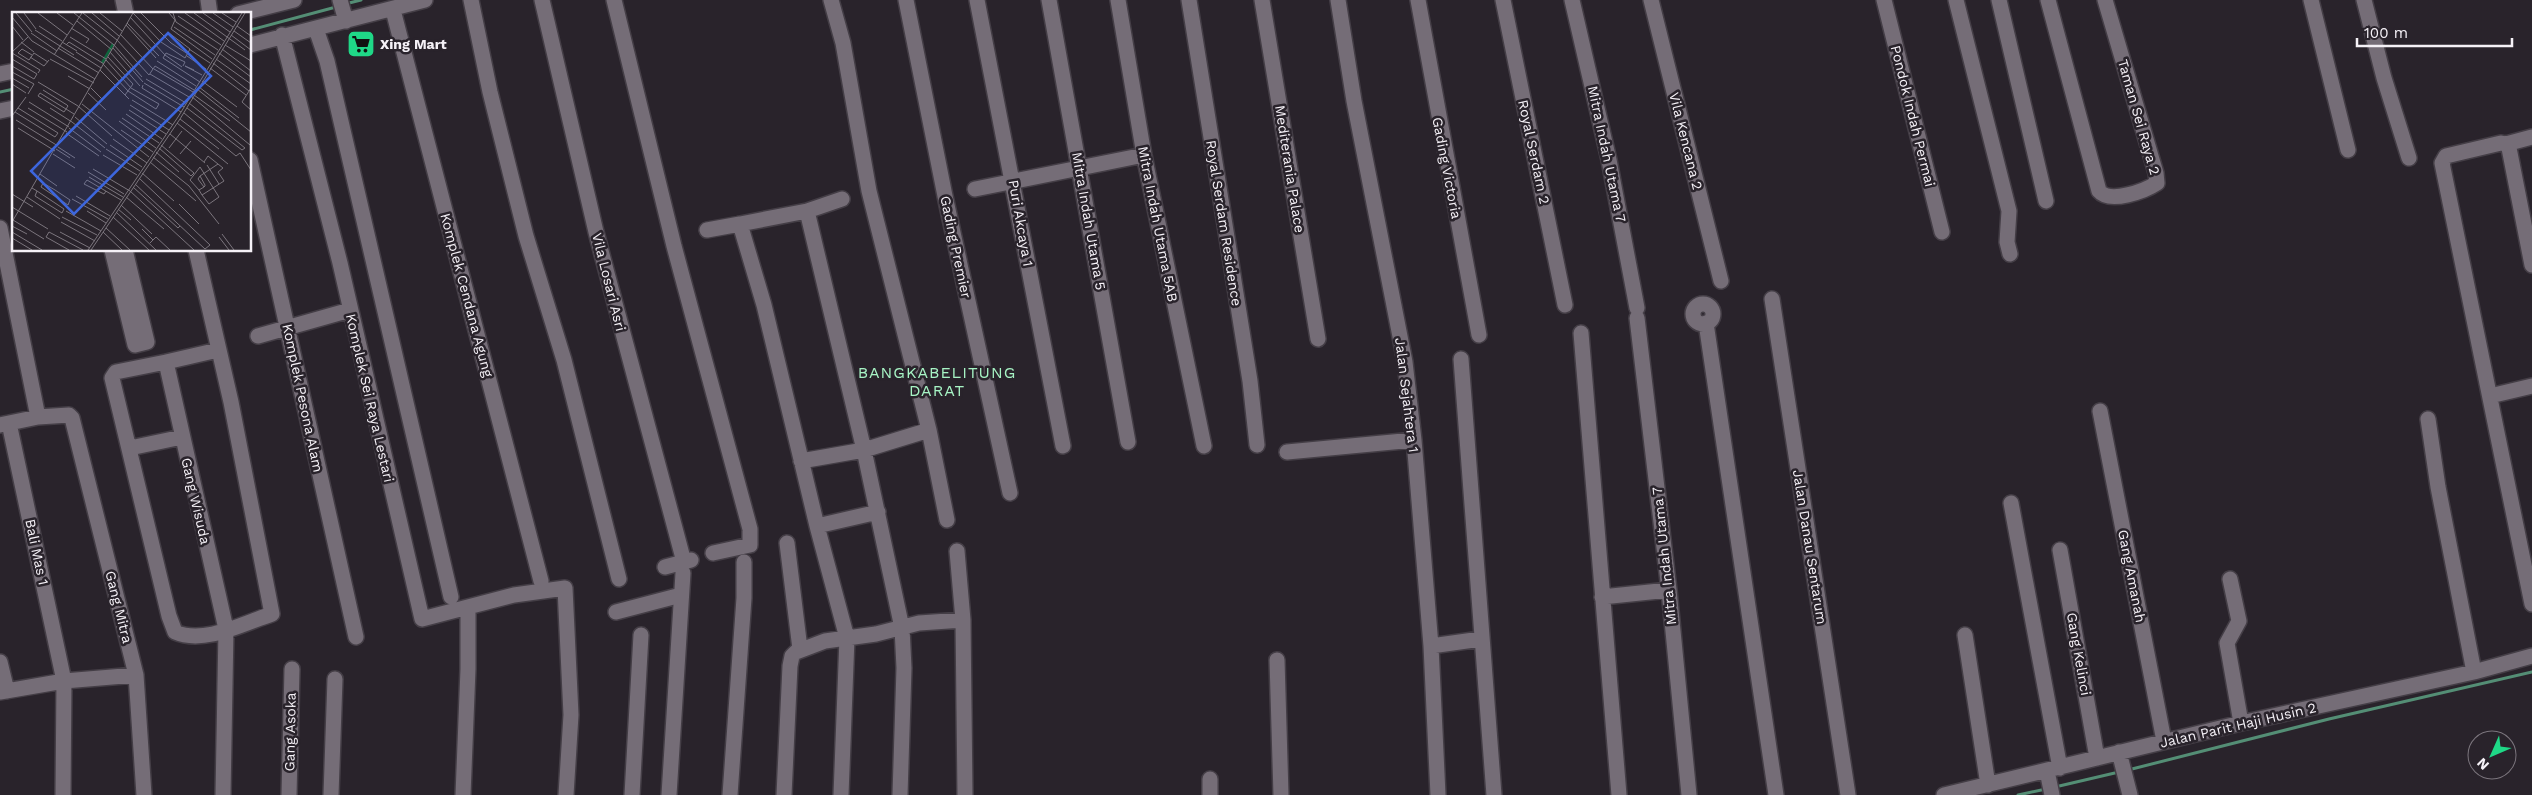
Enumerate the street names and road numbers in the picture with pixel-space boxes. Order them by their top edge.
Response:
street label: Pondok Indah Permai [1888,44,1938,188]
street label: Taman Sei Raya 2 [2115,57,2163,177]
street label: Mitra Indah Utama 7 [1585,84,1629,224]
street label: Vila Kencana 2 [1666,91,1706,191]
street label: Royal Serdam 2 [1515,98,1553,206]
street label: Mediterania Palace [1272,104,1308,234]
street label: Gading Victoria [1429,116,1465,220]
street label: Royal Serdam Residence [1203,139,1245,307]
street label: Mitra Indah Utama 5AB [1135,145,1181,303]
street label: Mitra Indah Utama 5 [1069,151,1109,291]
street label: Puri Akcaya 1 [1006,178,1036,268]
street label: Gading Premier [937,194,975,300]
street label: Komplek Cendana Agung [437,211,497,379]
street label: Vila Losari Asri [589,231,629,333]
street label: Komplek Sei Raya Lestari [343,312,397,484]
street label: Komplek Pesona Alam [279,322,327,474]
street label: Jalan Sejahtera 1 [1392,337,1422,453]
street label: Gang Wisuda [178,456,214,546]
street label: Jalan Danau Sentarum [1790,469,1830,625]
street label: Mitra Indah Utama 7 [1649,486,1679,626]
street label: Bali Mas 1 [22,518,52,586]
street label: Gang Amanah [2115,528,2149,624]
street label: Gang Mitra [102,569,136,645]
street label: Gang Kelinci [2064,611,2094,697]
street label: Gang Asoka [281,692,299,772]
street label: Jalan Parit Haji Husin 2 [2158,699,2318,751]

